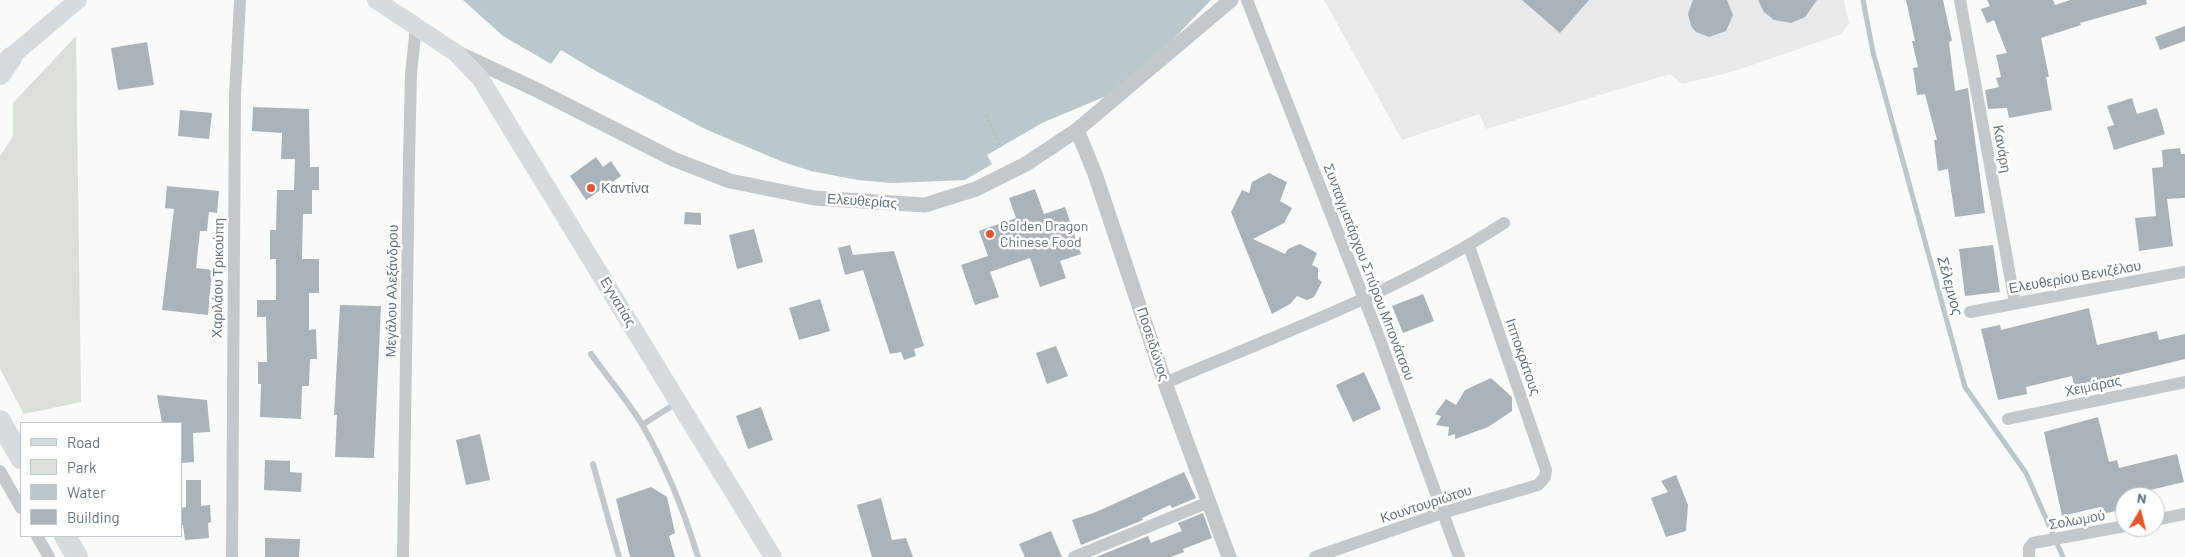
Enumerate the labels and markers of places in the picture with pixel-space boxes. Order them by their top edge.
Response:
place label: Καντίνα [601,180,649,196]
marker: Καντίνα [585,182,597,194]
place label: Golden Dragon Chinese Food [1000,218,1088,250]
marker: Golden Dragon Chinese Food [984,228,996,240]

